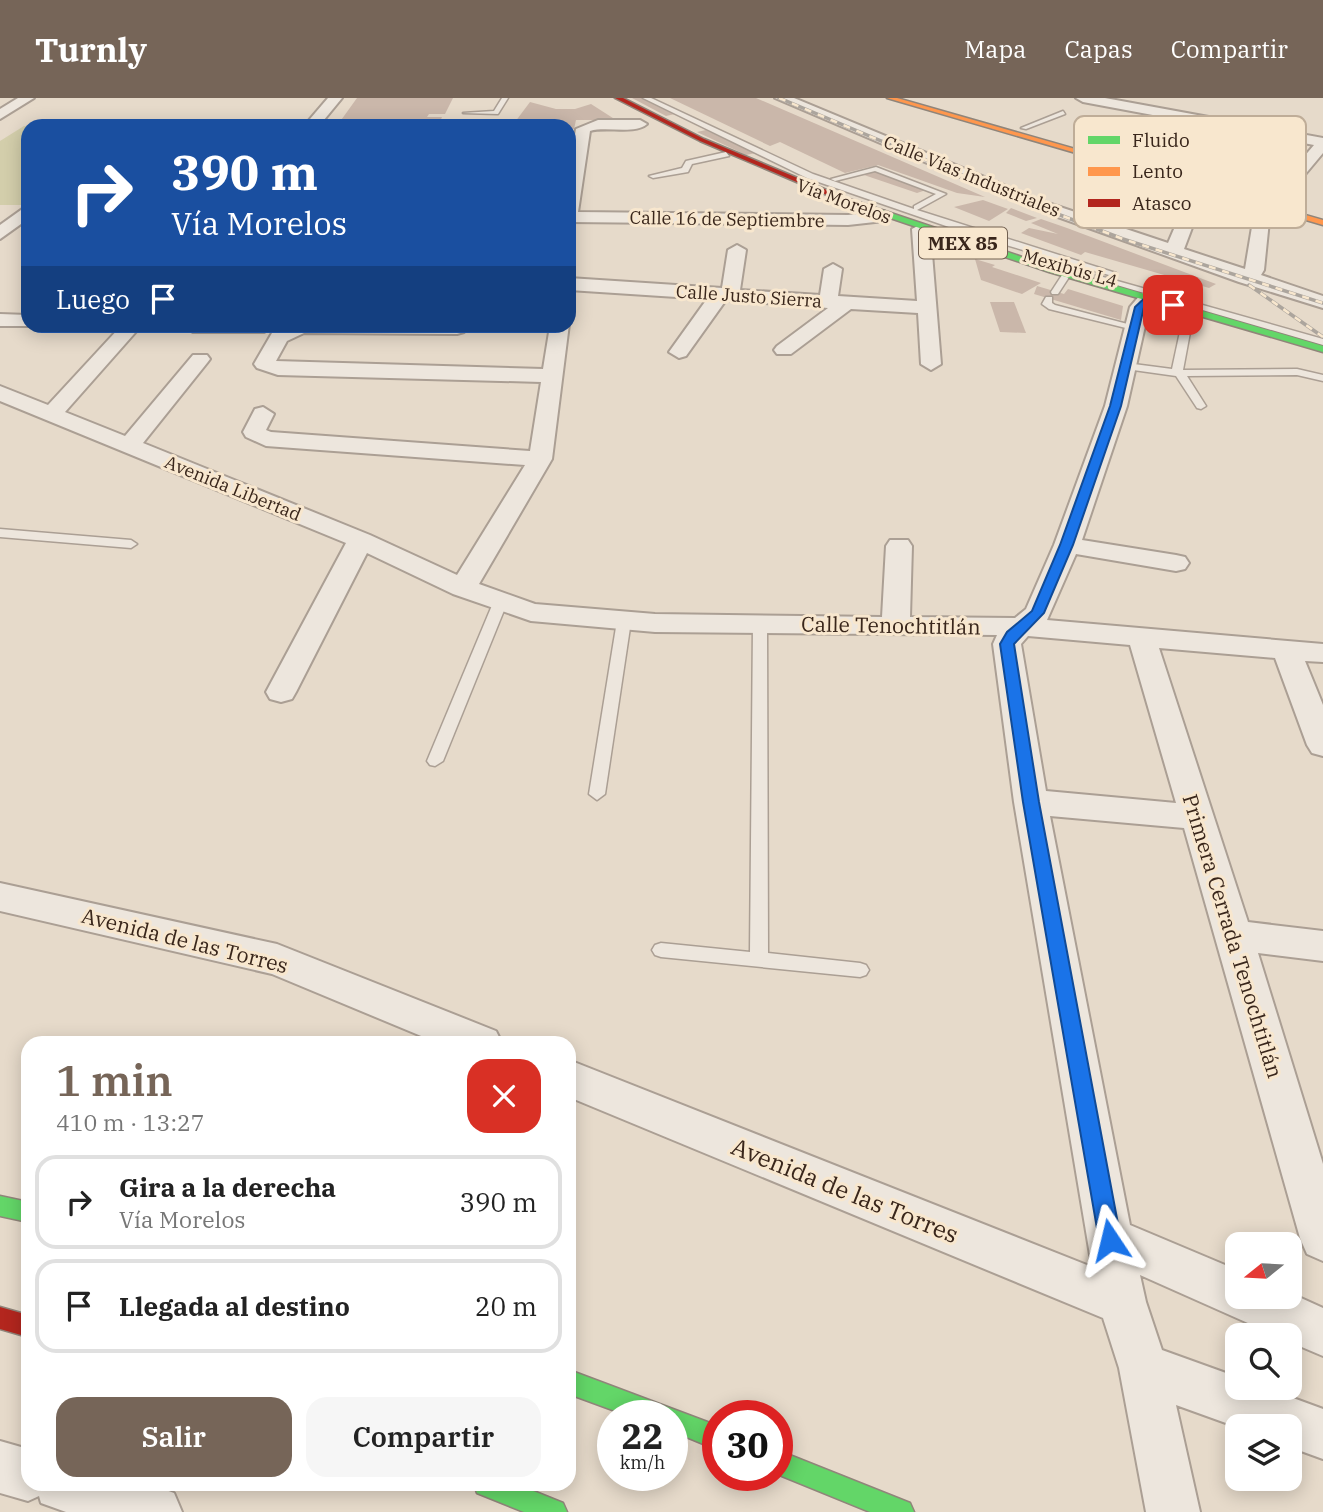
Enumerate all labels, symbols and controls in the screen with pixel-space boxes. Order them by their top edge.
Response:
text: Turnly [35,28,147,71]
text: Mapa [964,33,1026,65]
text: Capas [1064,33,1133,65]
text: Compartir [1171,33,1288,65]
legend [1074,116,1306,228]
text: Fluido [1132,128,1190,152]
street label: Calle Vías Industriales [880,130,1064,222]
text: 390 m [171,140,318,203]
icon: right [56,147,147,238]
text: Lento [1132,159,1183,183]
street label: Vía Morelos [794,173,894,229]
text: Atasco [1132,191,1191,215]
text: Vía Morelos [171,202,347,244]
street label: Calle 16 de Septiembre [629,206,825,232]
road number: MEX 85 [919,228,1007,258]
street label: Mexibús L4 [1020,244,1120,292]
pin [1143,275,1203,335]
street label: Calle Justo Sierra [675,279,823,313]
icon: arrive [144,280,182,318]
text: Luego [56,282,130,316]
icon: arrive [1154,286,1192,324]
street label: Avenida Libertad [161,450,305,526]
street label: Calle Tenochtitlán [801,609,981,641]
street label: Primera Cerrada Tenochtitlán [1176,791,1290,1081]
street label: Avenida de las Torres [79,901,291,979]
text: 1 min [56,1053,173,1108]
button: close [467,1059,541,1133]
text: 410 m · 13:27 [56,1107,205,1137]
street label: Avenida de las Torres [727,1130,963,1250]
text: Gira a la derecha [119,1170,336,1204]
icon: right [60,1183,98,1221]
text: 390 m [459,1185,537,1219]
position arrow [1073,1203,1147,1277]
text: Vía Morelos [119,1204,246,1234]
north arrow [1225,1232,1302,1309]
map controls [1225,1232,1302,1491]
icon: arrive [60,1287,98,1325]
text: Llegada al destino [119,1289,350,1323]
text: 20 m [475,1289,537,1323]
button: search [1225,1323,1302,1400]
button: Salir [56,1397,292,1477]
button: Compartir [306,1397,541,1477]
speed limit sign: 30 [702,1400,793,1491]
text: 22 [621,1413,664,1459]
button: layers [1225,1414,1302,1491]
text: km/h [620,1451,665,1474]

